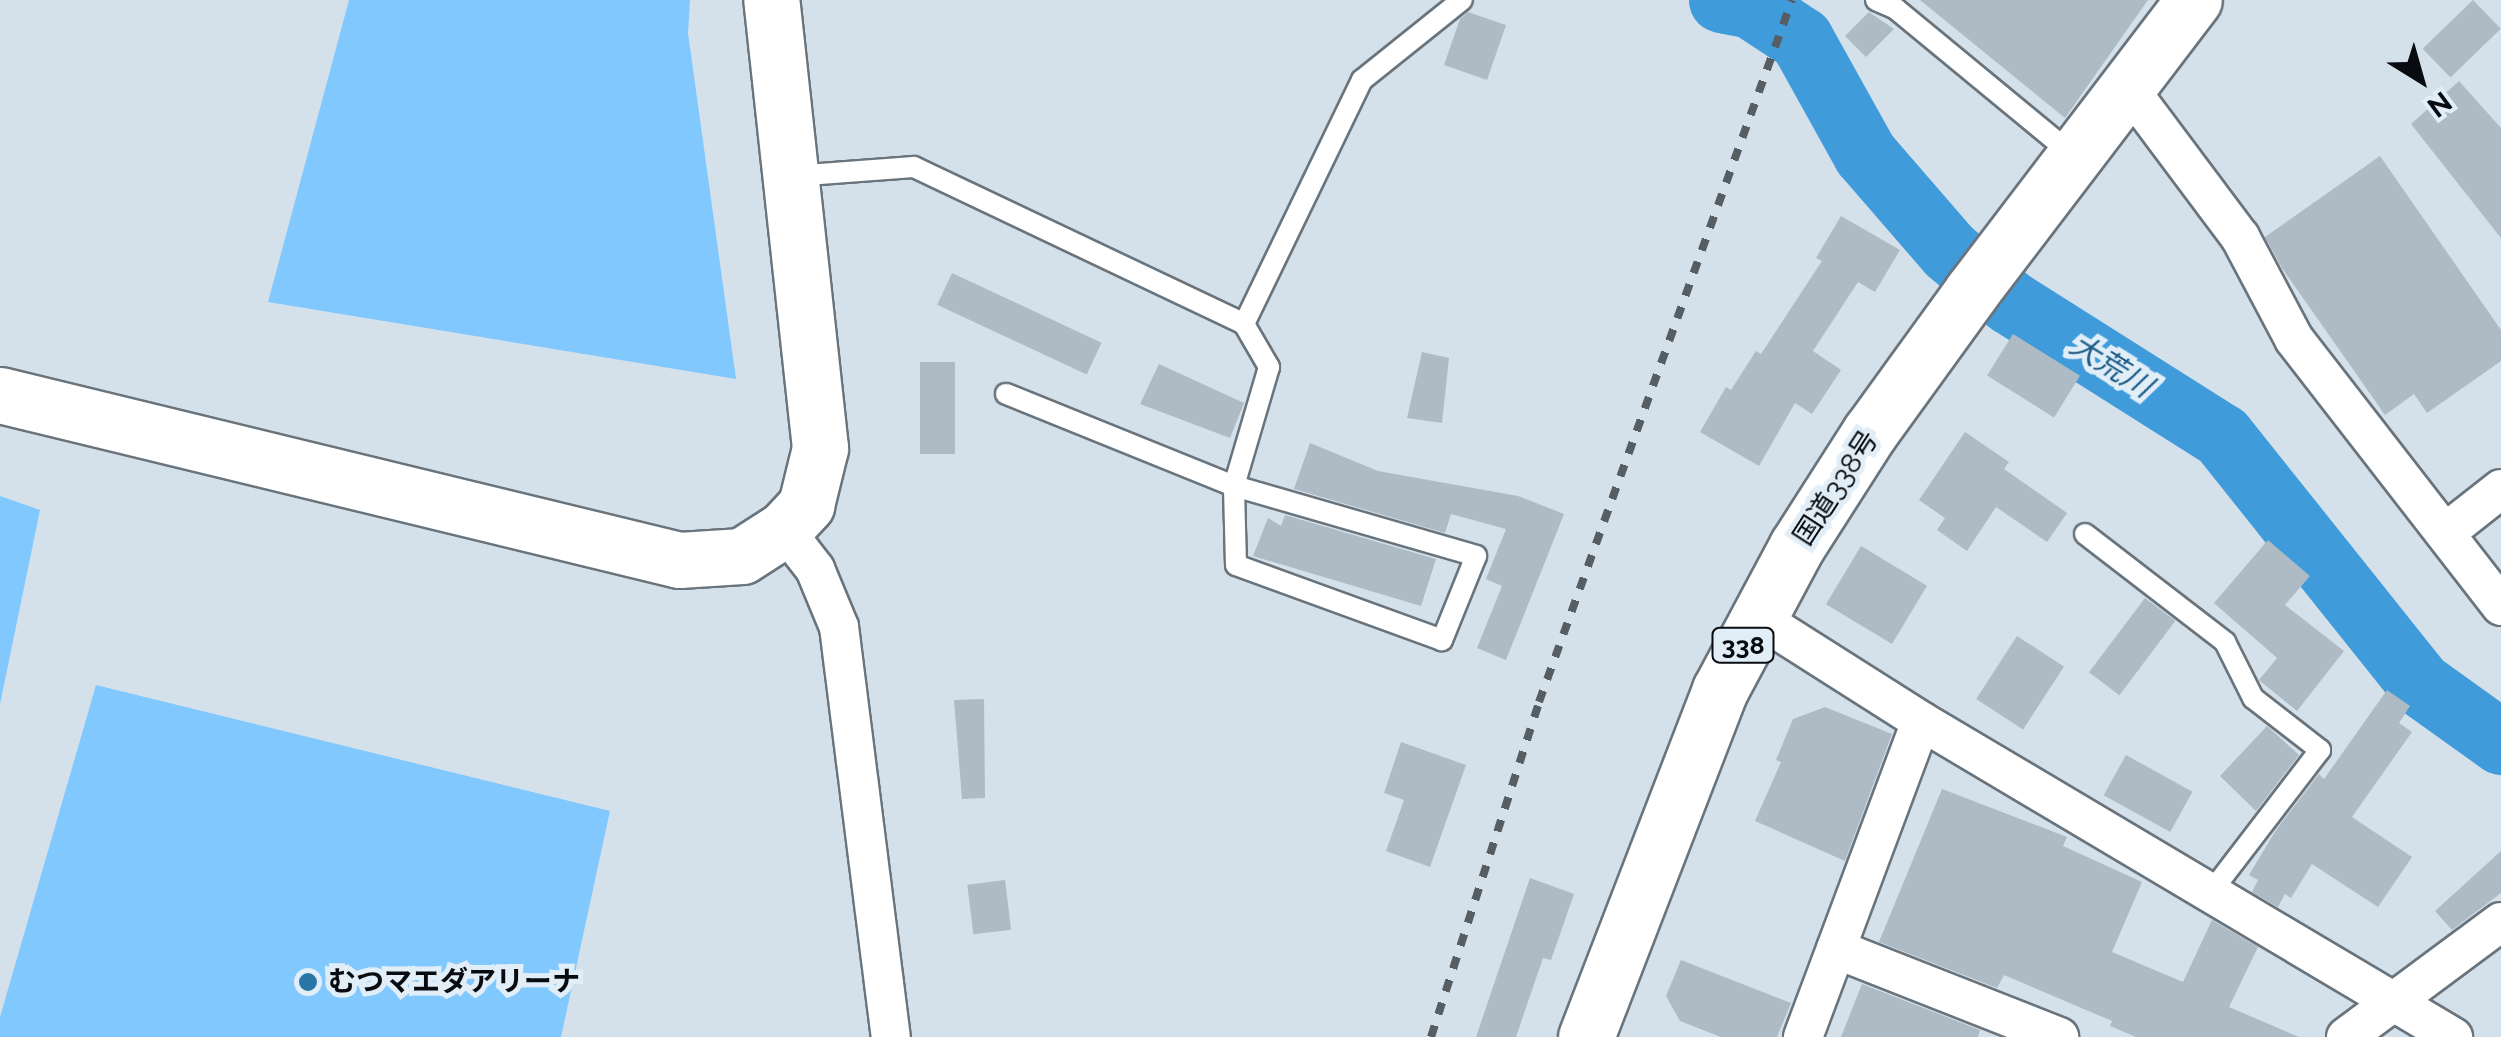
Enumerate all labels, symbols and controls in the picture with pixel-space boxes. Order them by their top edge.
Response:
north arrow [2371,30,2471,130]
text: N [2421,85,2458,124]
water label: 大荒川 [2063,327,2159,405]
street label: 国道338号 [1786,424,1886,552]
road number: 338 [1710,625,1776,665]
place label: むつマエダアリーナ [328,965,580,999]
marker: むつマエダアリーナ [297,971,319,993]

